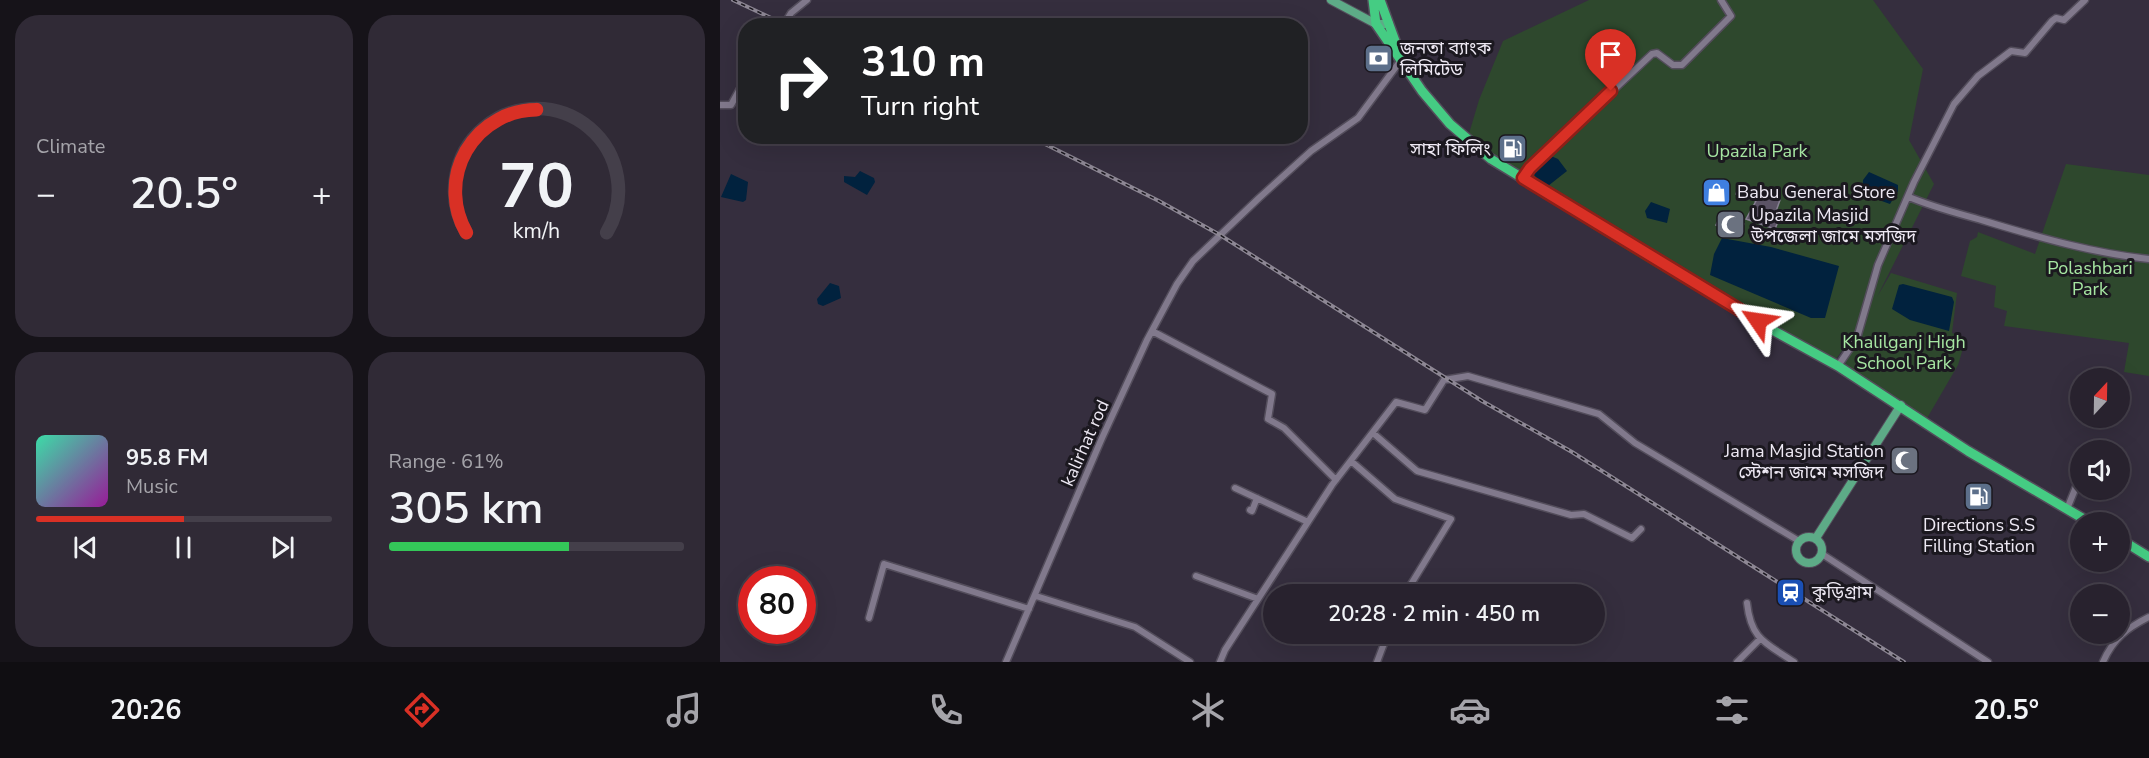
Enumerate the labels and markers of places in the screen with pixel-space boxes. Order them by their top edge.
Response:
pin [1585,29,1636,91]
place label: জনতা ব্যাংক লিমিটেড [1399,36,1492,81]
bank icon: জনতা ব্যাংক লিমিটেড [1363,42,1395,74]
fuel station icon: সাহা ফিলিং [1496,133,1528,165]
place label: সাহা ফিলিং [1409,137,1491,161]
shop icon: Babu General Store [1700,176,1732,208]
place label: Babu General Store [1737,180,1895,204]
place label: Upazila Masjid উপজেলা জামে মসজিদ [1750,203,1917,248]
mosque icon: Upazila Masjid উপজেলা জামে মসজিদ [1714,209,1746,241]
place label: Jama Masjid Station স্টেশন জামে মসজিদ [1723,439,1885,484]
mosque icon: Jama Masjid Station স্টেশন জামে মসজিদ [1889,445,1921,477]
fuel station icon: Directions S.S Filling Station [1963,480,1995,512]
place label: Directions S.S Filling Station [1923,513,2035,558]
station icon: কুড়িগ্রাম [1775,576,1807,608]
place label: কুড়িগ্রাম [1811,580,1873,604]

